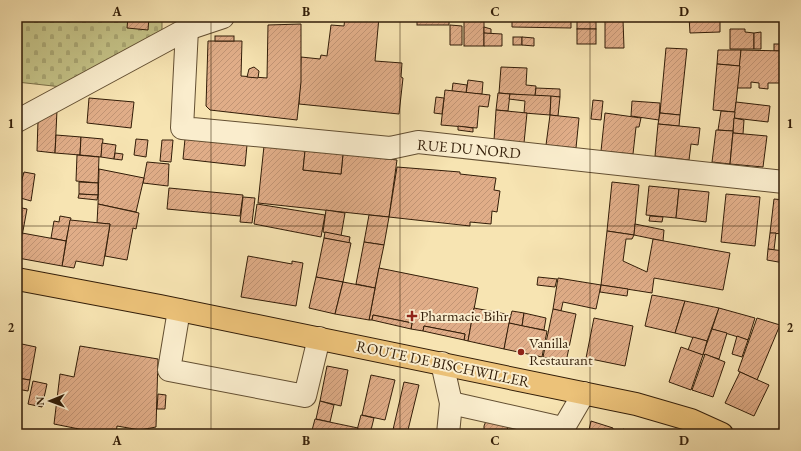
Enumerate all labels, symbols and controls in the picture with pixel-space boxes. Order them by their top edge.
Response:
text: A [111,3,122,20]
text: B [302,3,310,20]
text: C [490,3,500,20]
text: D [679,3,689,20]
text: 1 [8,115,15,132]
text: 1 [787,115,794,132]
street label: RUE DU NORD [416,135,522,162]
place label: Pharmacie Bihr [420,306,509,325]
marker: Pharmacie Bihr [407,311,417,321]
text: 2 [8,319,15,336]
text: 2 [787,319,794,336]
place label: Vanilla Restaurant [529,333,593,369]
street label: ROUTE DE BISCHWILLER [355,336,532,391]
marker: Vanilla Restaurant [516,347,526,357]
north arrow [30,381,70,421]
text: N [33,397,47,406]
text: A [111,432,122,449]
text: B [302,432,310,449]
text: C [490,432,500,449]
text: D [679,432,689,449]

